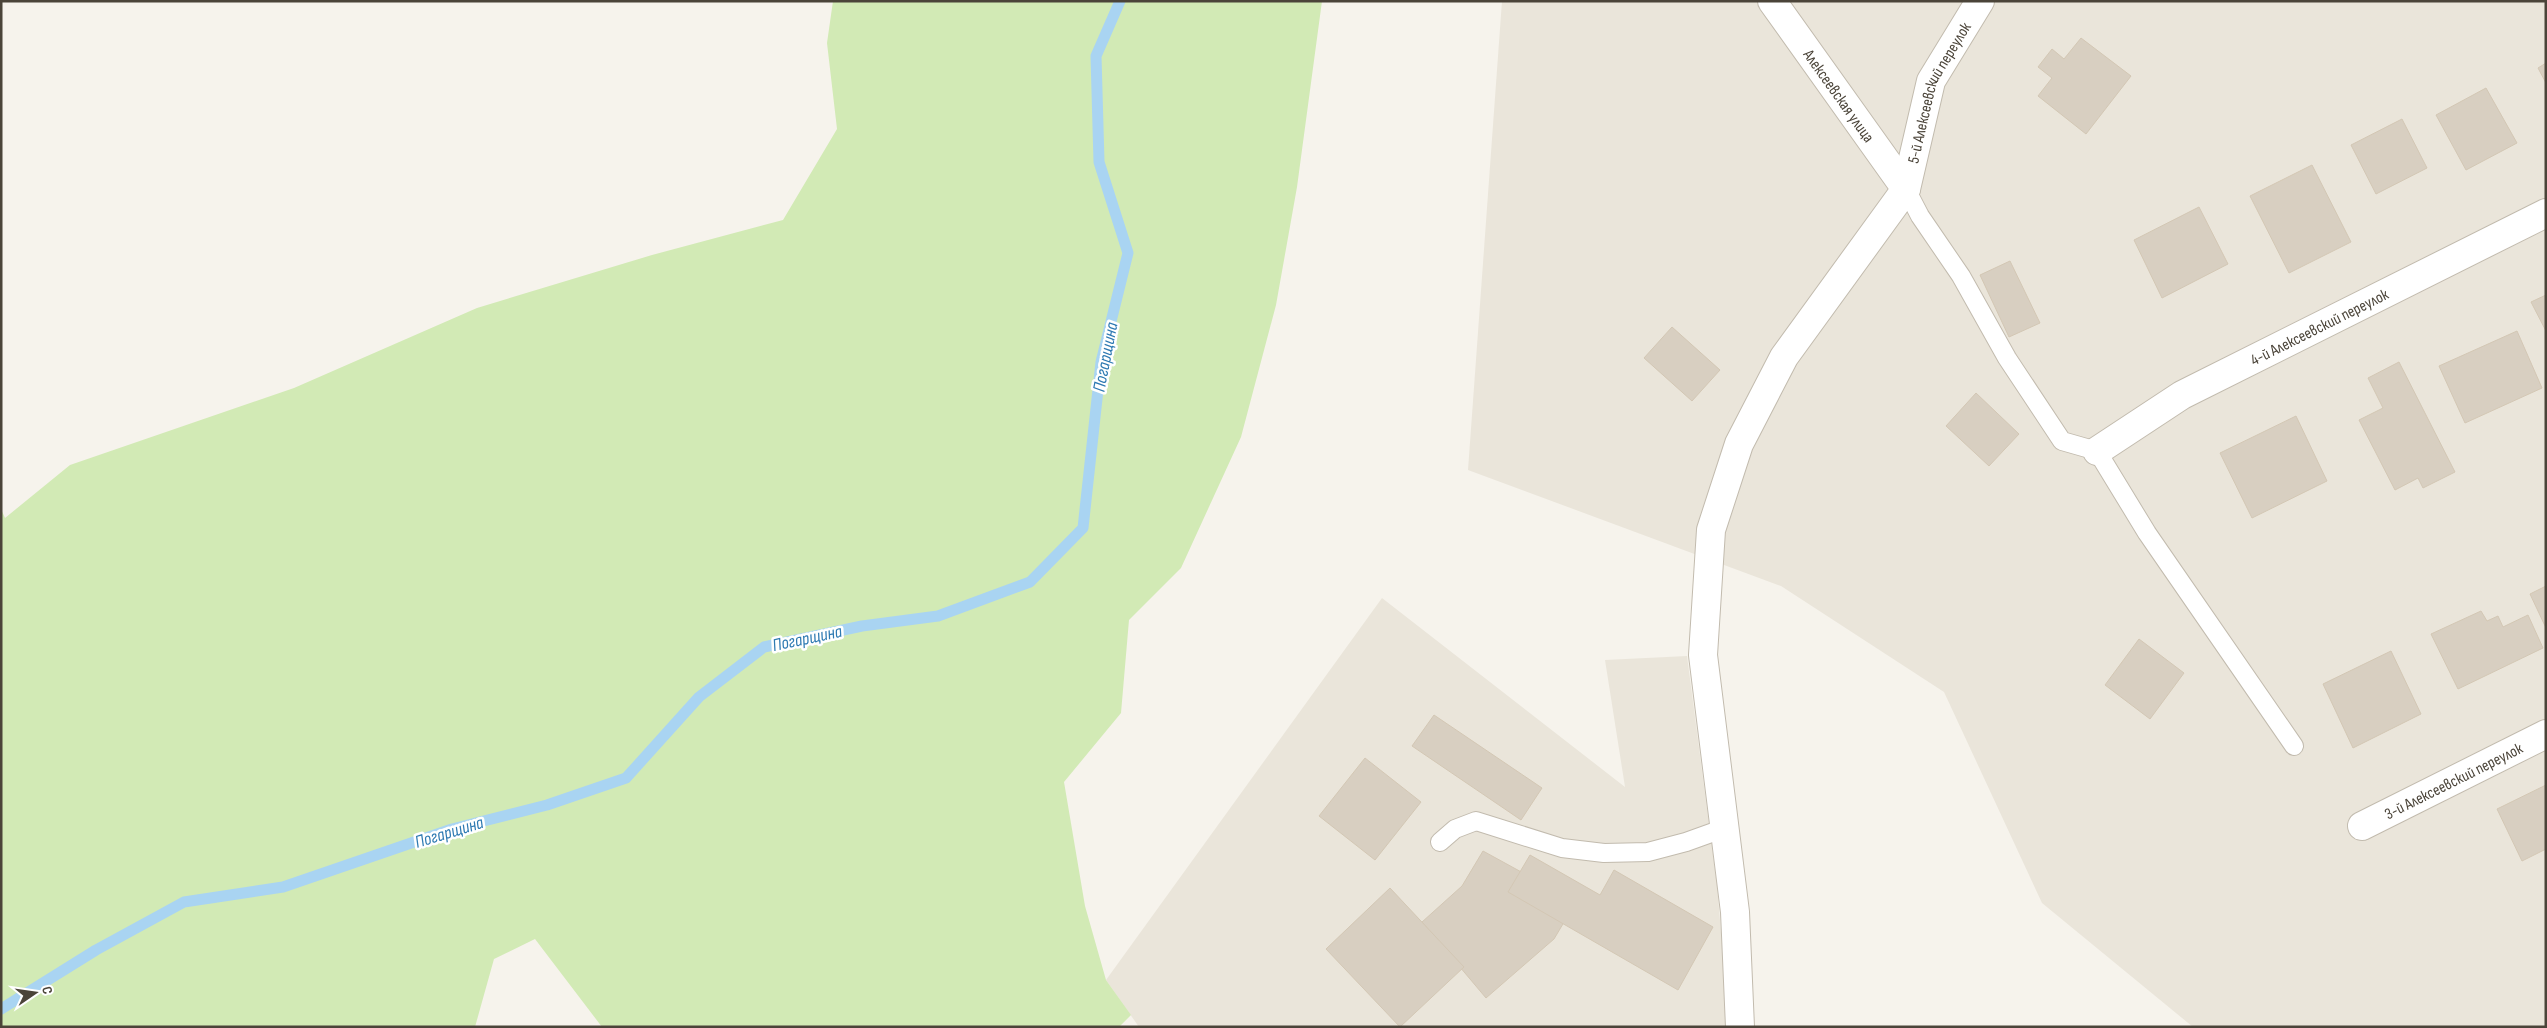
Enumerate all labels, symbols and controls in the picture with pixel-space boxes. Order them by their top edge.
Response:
street label: 5-й Алексеевский переулок [1904,18,1976,165]
street label: Алексеевская улица [1798,45,1878,146]
street label: 4-й Алексеевский переулок [2248,285,2393,370]
water label: Погарщина [1088,320,1123,394]
water label: Погарщина [770,621,845,656]
street label: 3-й Алексеевский переулок [2382,739,2527,824]
water label: Погарщина [412,812,487,853]
north arrow [10,968,60,1018]
text: С [38,985,56,996]

